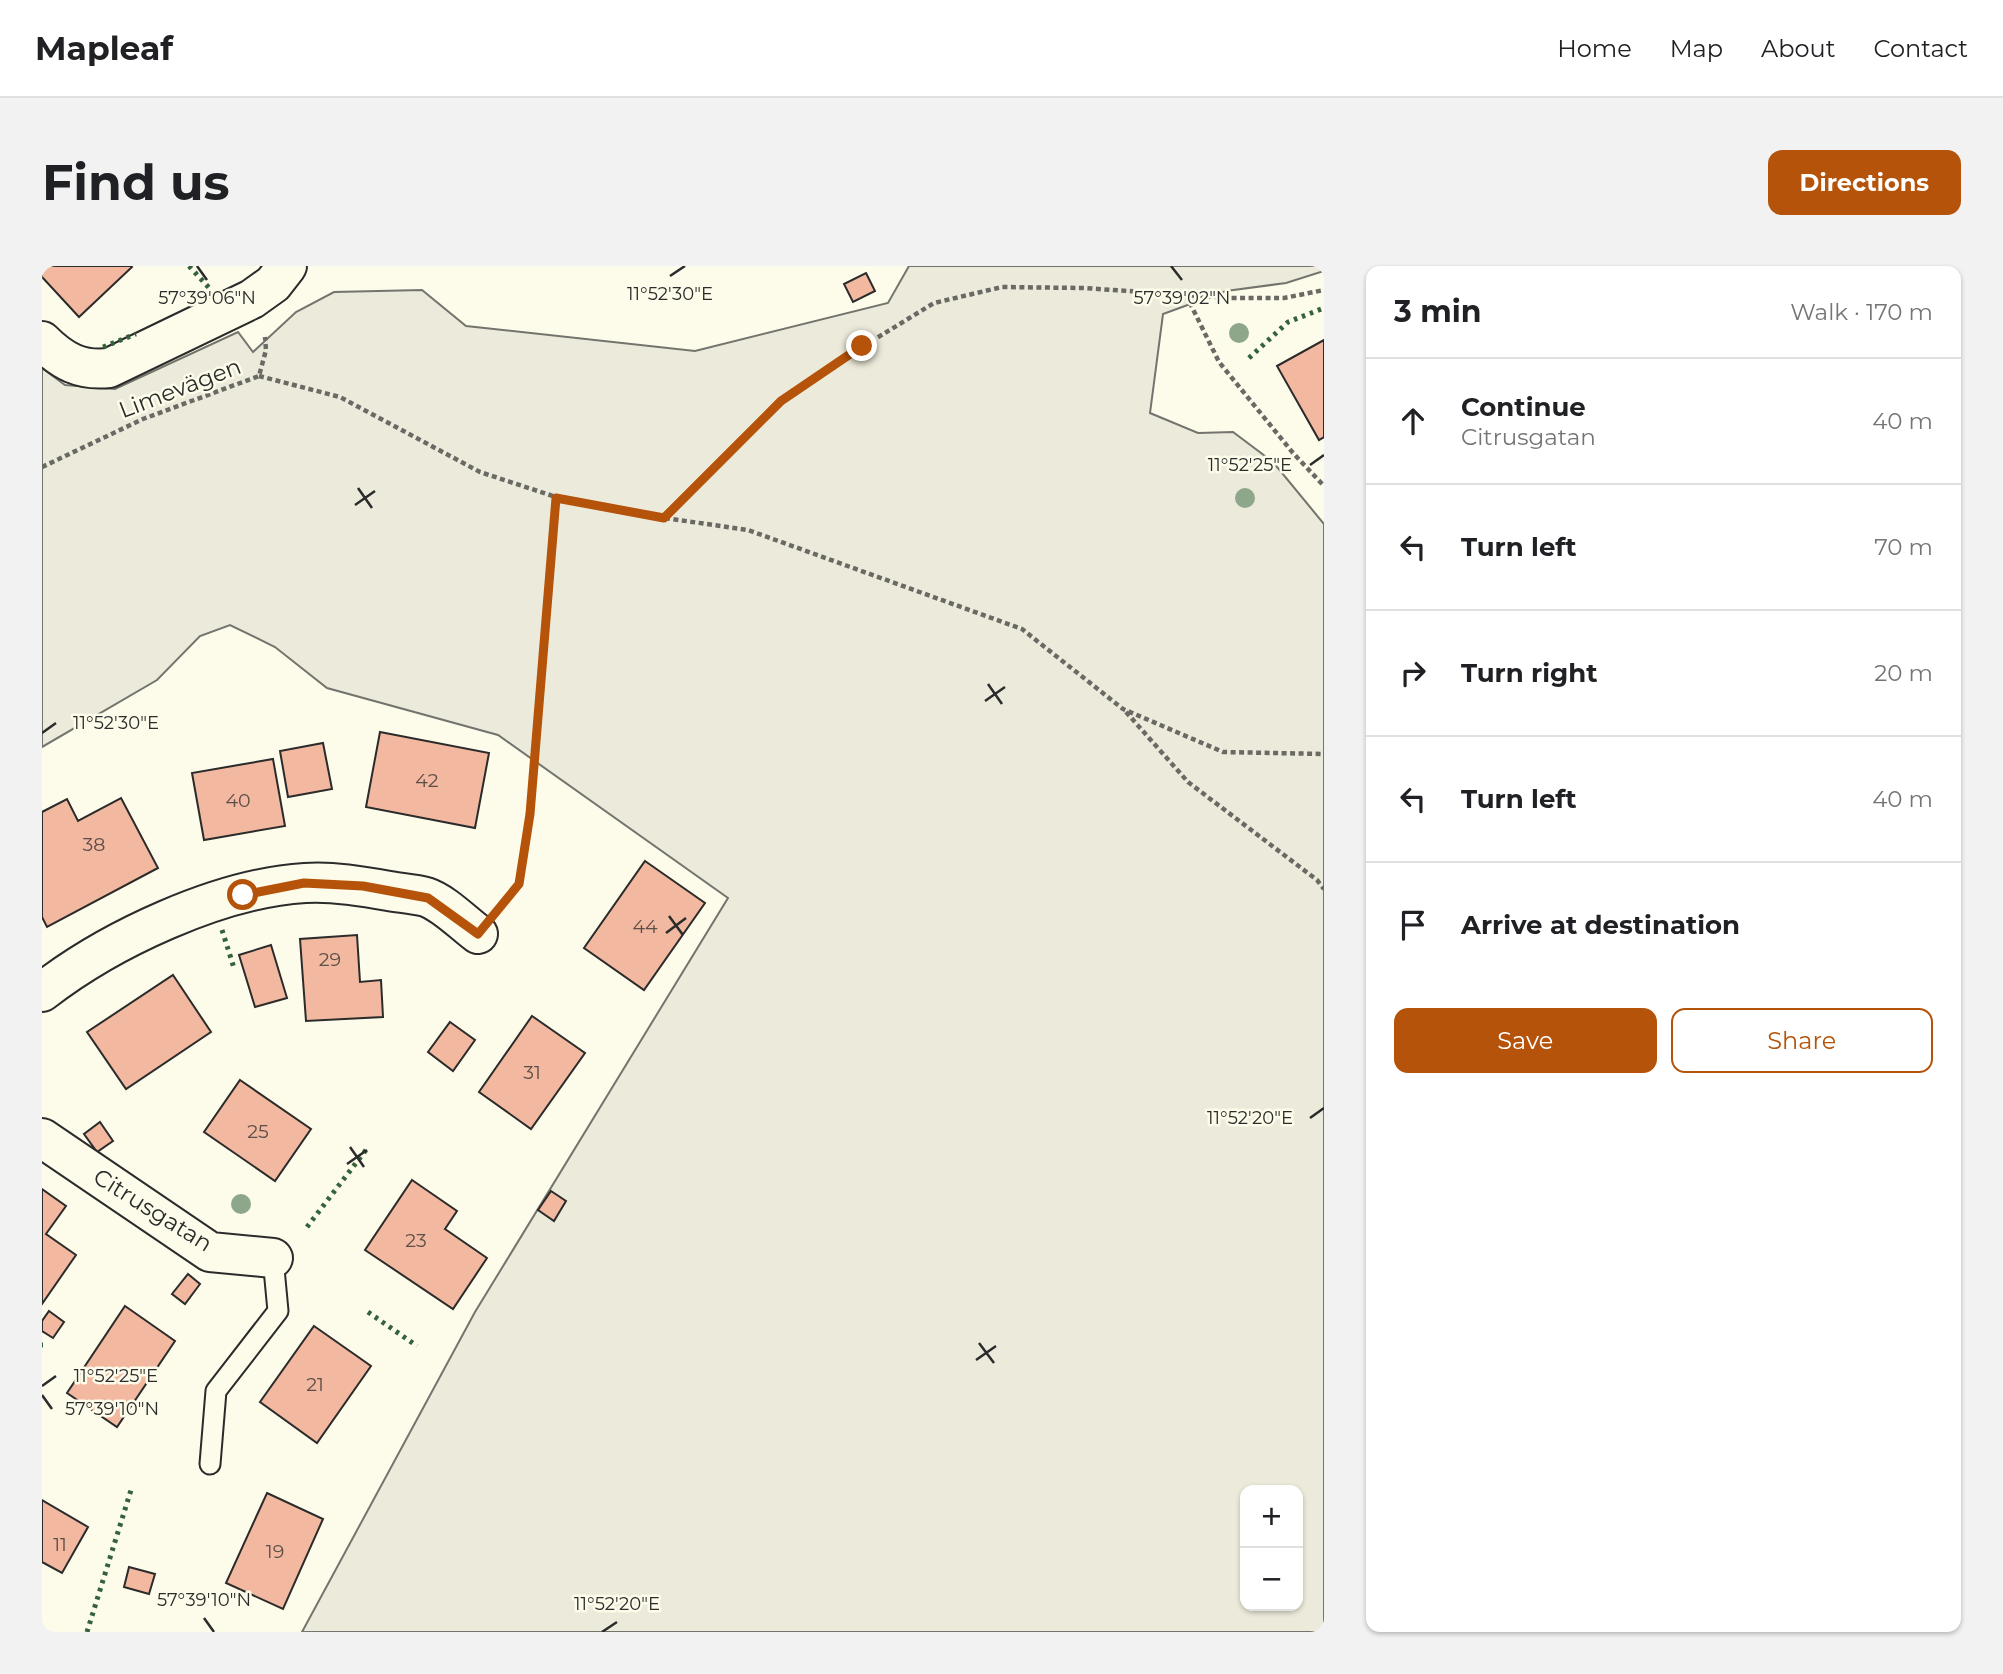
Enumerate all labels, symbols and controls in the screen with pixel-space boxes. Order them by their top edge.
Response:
text: Mapleaf [35,28,173,68]
text: Home [1557,34,1632,63]
text: Map [1670,34,1723,63]
text: About [1761,34,1835,63]
text: Contact [1873,34,1968,63]
button: Directions [1768,150,1961,215]
text: Find us [42,153,230,212]
text: 11°52'30"E [627,283,713,305]
text: 57°39'06"N [158,287,256,309]
text: 57°39'02"N [1134,287,1230,309]
text: 3 min [1394,293,1481,330]
text: Walk · 170 m [1790,298,1933,326]
route end [846,330,877,361]
street label: Limevägen [115,352,245,424]
text: Continue [1461,391,1586,423]
icon: ahead [1394,402,1432,440]
text: 40 m [1872,407,1933,435]
text: Citrusgatan [1461,423,1596,451]
text: 11°52'25"E [1208,454,1292,476]
icon: left [1394,528,1432,566]
text: Turn left [1461,531,1577,563]
text: 70 m [1874,533,1933,561]
icon: right [1394,654,1432,692]
text: Turn right [1461,657,1597,689]
text: 20 m [1874,659,1933,687]
text: 11°52'30"E [73,712,159,734]
house number: 42 [415,769,439,792]
icon: left [1394,780,1432,818]
text: Turn left [1461,783,1577,815]
text: 40 m [1872,785,1933,813]
house number: 40 [225,789,251,812]
house number: 38 [83,833,105,856]
route start [227,879,258,910]
icon: arrive [1394,906,1432,944]
text: Arrive at destination [1461,909,1740,941]
house number: 44 [632,915,658,938]
house number: 29 [319,948,341,971]
button: Save [1394,1008,1657,1073]
button: Share [1671,1008,1933,1073]
house number: 31 [523,1061,541,1084]
text: 11°52'20"E [1207,1107,1293,1129]
house number: 25 [247,1120,269,1143]
street label: Citrusgatan [88,1162,218,1258]
house number: 23 [405,1229,427,1252]
text: 11°52'25"E [74,1365,158,1387]
house number: 21 [306,1373,324,1396]
text: 57°39'10"N [65,1398,159,1420]
map controls [1240,1485,1303,1611]
button: + [1240,1485,1303,1548]
house number: 11 [53,1533,67,1556]
house number: 19 [266,1540,284,1563]
button: − [1240,1548,1303,1611]
text: 57°39'10"N [157,1589,251,1611]
text: 11°52'20"E [574,1593,660,1615]

